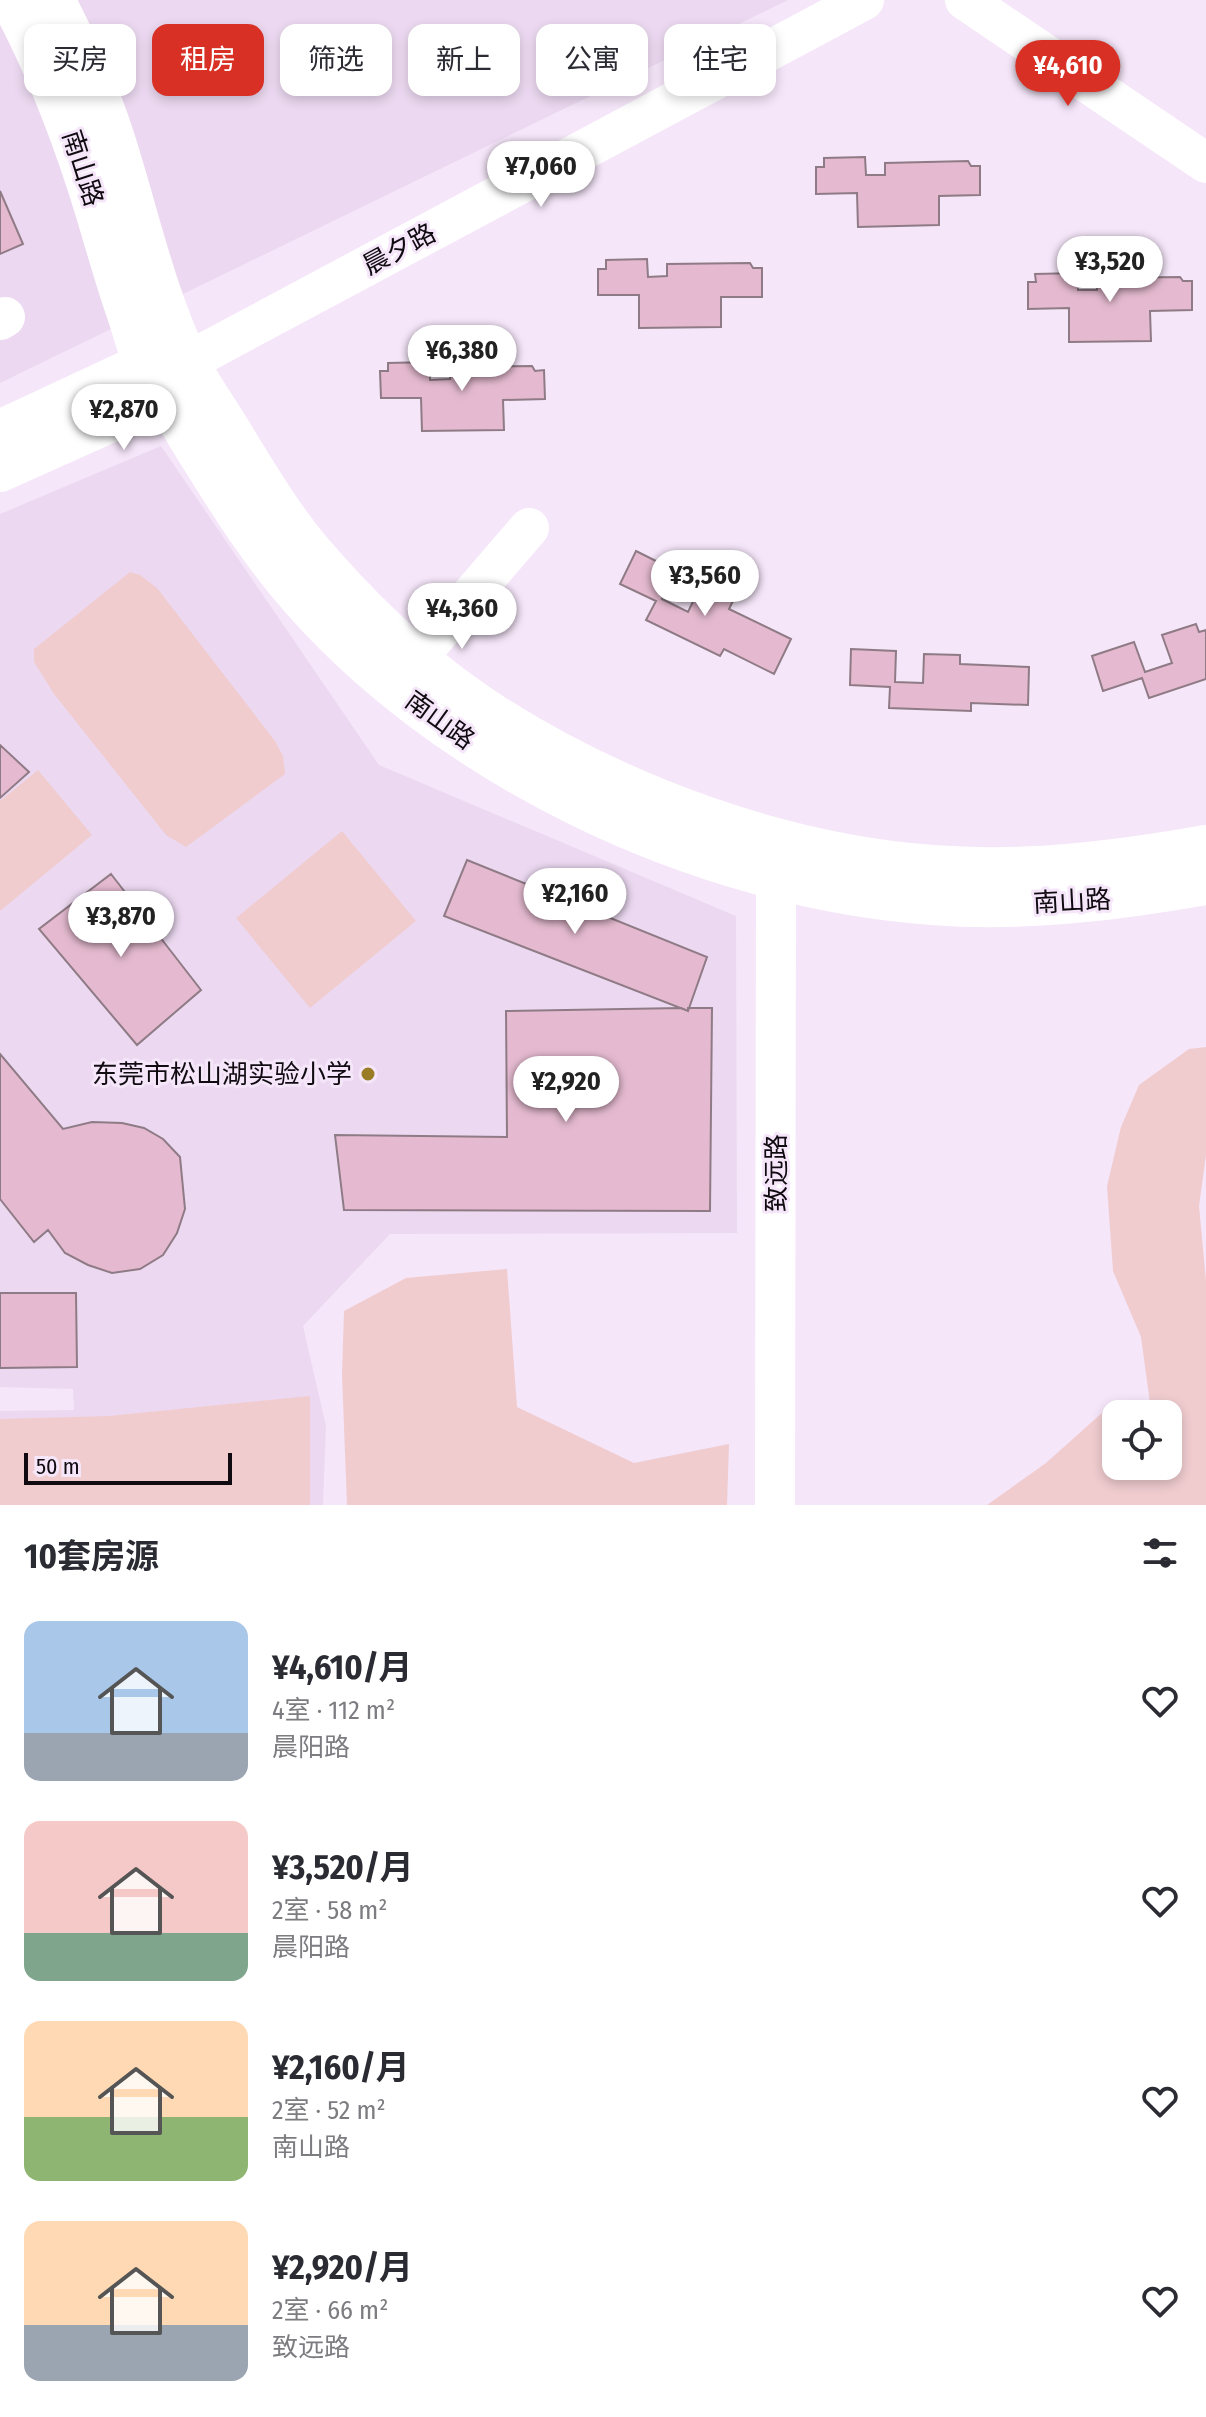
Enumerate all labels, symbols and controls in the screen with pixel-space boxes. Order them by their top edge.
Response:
chip: 买房 [24,24,136,96]
chip: 租房 [152,24,264,96]
chip: 筛选 [280,24,392,96]
chip: 新上 [408,24,520,96]
chip: 公寓 [536,24,648,96]
chip: 住宅 [664,24,776,96]
pin: ¥4,610 [1003,40,1133,108]
text: ¥4,610 [1033,50,1103,81]
street label: 南山路 [56,126,109,210]
pin: ¥7,060 [476,141,606,209]
text: ¥7,060 [505,151,577,182]
street label: 晨夕路 [358,217,441,281]
pin: ¥3,520 [1045,236,1175,304]
text: ¥3,520 [1075,246,1145,277]
pin: ¥6,380 [397,325,527,393]
text: ¥6,380 [426,335,498,366]
pin: ¥2,870 [59,384,189,452]
text: ¥2,870 [89,394,159,425]
pin: ¥3,560 [640,550,770,618]
text: ¥3,560 [669,560,741,591]
pin: ¥4,360 [397,583,527,651]
text: ¥4,360 [426,593,498,624]
street label: 南山路 [399,685,480,756]
pin: ¥2,160 [510,868,640,936]
text: ¥2,160 [541,878,609,909]
street label: 南山路 [1032,884,1112,919]
pin: ¥3,870 [56,891,186,959]
text: ¥3,870 [86,901,156,932]
pin: ¥2,920 [501,1056,631,1124]
place label: 东莞市松山湖实验小学 [92,1059,352,1090]
marker: 东莞市松山湖实验小学 [359,1065,377,1083]
text: ¥2,920 [531,1066,601,1097]
street label: 致远路 [761,1134,792,1212]
map controls [1102,1400,1182,1480]
button: locate [1102,1400,1182,1480]
scale bar [24,1449,232,1485]
text: 50 m [36,1453,80,1480]
icon: filters [1138,1531,1182,1575]
text: 10套房源 [24,1536,159,1577]
text: ¥4,610/月 [272,1647,413,1688]
icon: home [88,1653,184,1749]
icon: heart [1138,1679,1182,1723]
text: 4室 · 112 m² [272,1695,395,1726]
text: 晨阳路 [272,1732,350,1763]
text: ¥3,520/月 [272,1847,414,1888]
icon: home [88,1853,184,1949]
icon: heart [1138,1879,1182,1923]
text: 2室 · 58 m² [272,1895,388,1926]
text: 晨阳路 [272,1932,350,1963]
text: ¥2,160/月 [272,2047,410,2088]
icon: home [88,2053,184,2149]
icon: heart [1138,2079,1182,2123]
text: 2室 · 52 m² [272,2095,386,2126]
text: 南山路 [272,2132,350,2163]
text: ¥2,920/月 [272,2247,413,2288]
icon: home [88,2253,184,2349]
icon: heart [1138,2279,1182,2323]
text: 2室 · 66 m² [272,2295,388,2326]
text: 致远路 [272,2332,350,2363]

